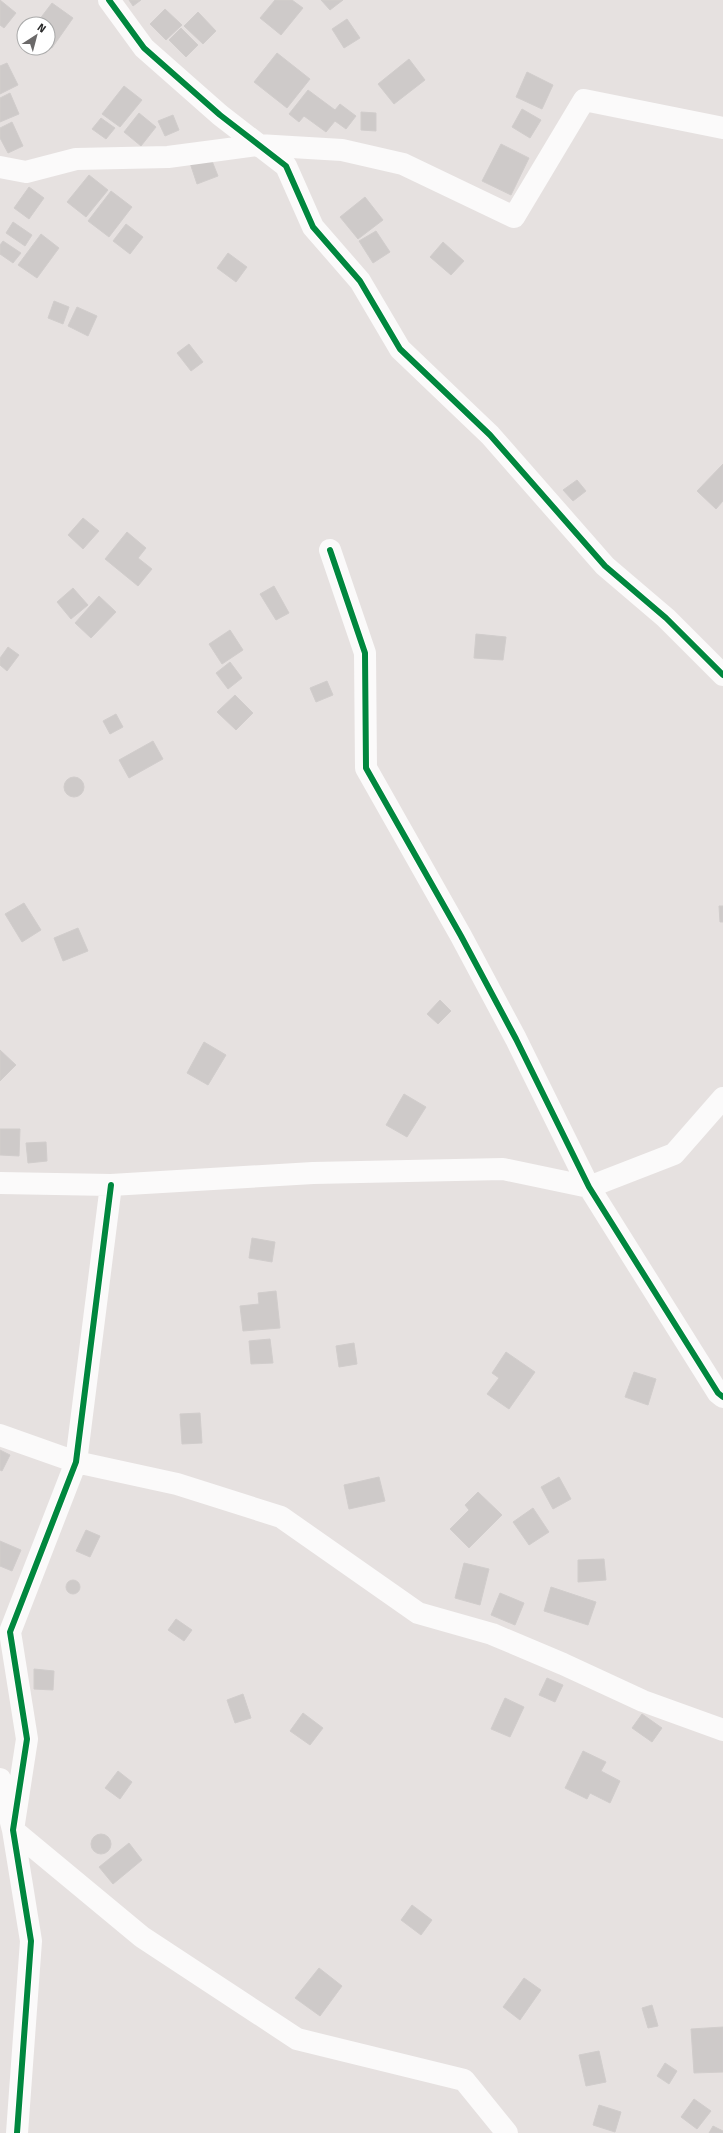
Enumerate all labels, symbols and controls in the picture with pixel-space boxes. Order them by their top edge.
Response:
north arrow [16,16,56,56]
text: N [35,21,48,36]

